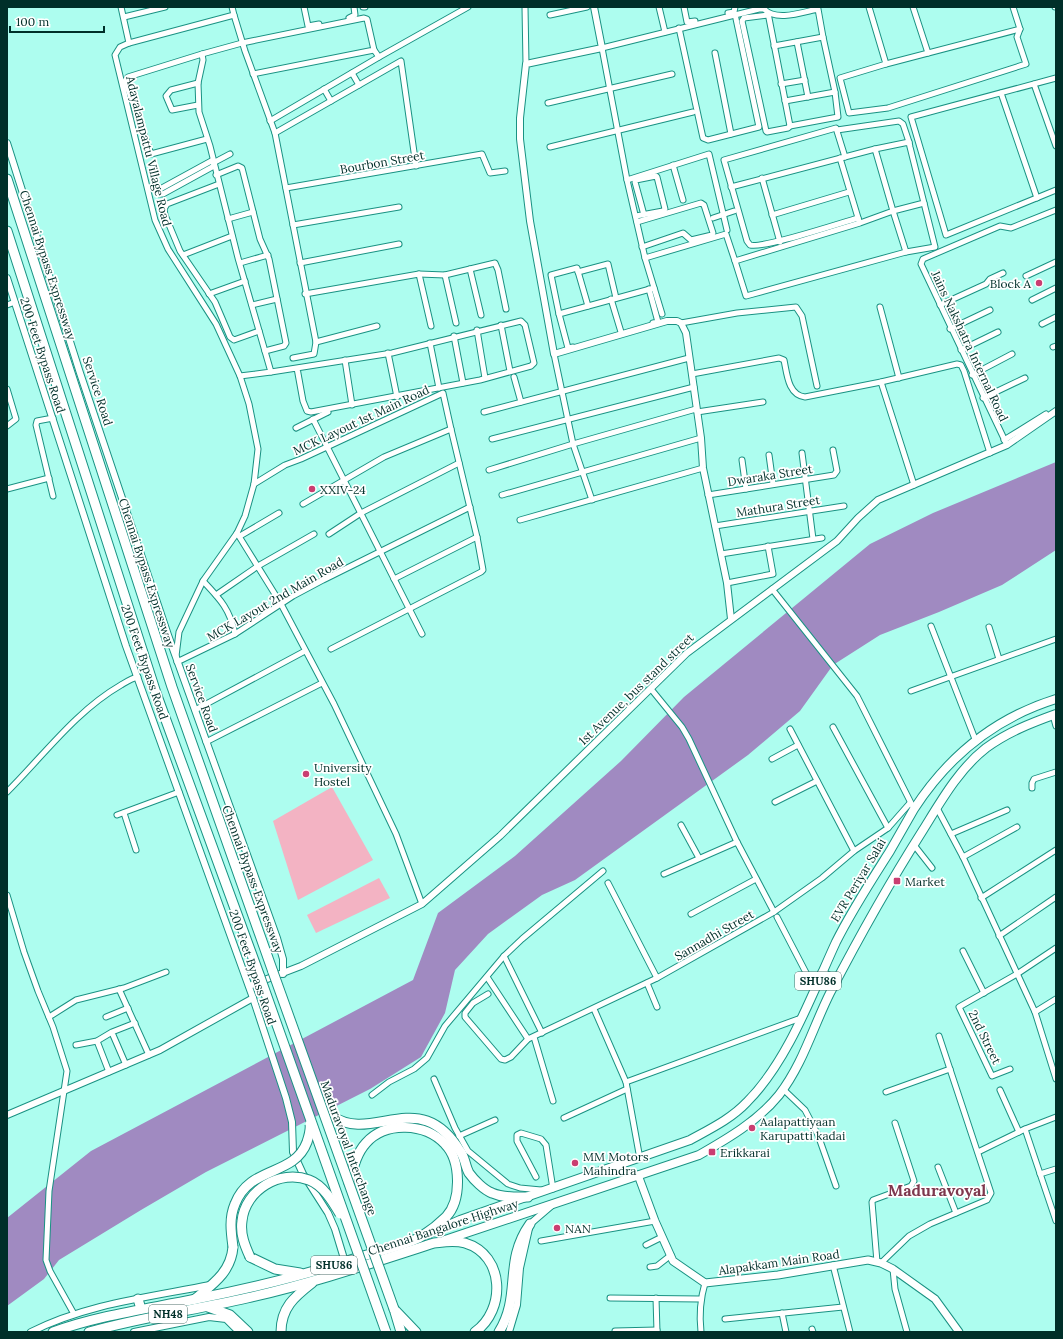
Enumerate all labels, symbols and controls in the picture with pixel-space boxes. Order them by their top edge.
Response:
scale bar [10,8,104,34]
text: 100 m [16,14,49,29]
street label: Adayalampattu Village Road [123,73,175,228]
street label: Bourbon Street [339,147,426,177]
street label: Chennai Bypass Expressway [17,188,79,342]
street label: Jains Nakshatra Internal Road [928,267,1012,424]
place label: Block A [990,276,1031,291]
marker: Block A [1034,278,1044,288]
street label: 200 Feet Bypass Road [17,295,69,415]
street label: Service Road [80,355,116,427]
street label: MCK Layout 1st Main Road [290,382,432,458]
street label: Dwaraka Street [726,461,814,489]
place label: XXIV-24 [320,482,366,497]
marker: XXIV-24 [307,484,317,494]
street label: Mathura Street [735,492,821,520]
street label: Chennai Bypass Expressway [116,496,178,650]
street label: MCK Layout 2nd Main Road [204,554,346,644]
street label: 200 Feet Bypass Road [118,603,172,721]
street label: 1st Avenue, bus stand street [575,630,697,748]
street label: Service Road [183,662,221,734]
place label: University Hostel [314,760,372,789]
marker: University Hostel [301,769,311,779]
street label: Chennai Bypass Expressway [219,803,287,956]
street label: EVR Periyar Salai [827,835,889,925]
place label: Market [905,874,945,889]
marker: Market [892,876,902,886]
street label: Sannadhi Street [672,906,756,964]
street label: 200 Feet Bypass Road [226,908,280,1026]
road number: SHU86 [795,972,841,990]
street label: 2nd Street [966,1008,1005,1067]
street label: Maduravoyal Interchange [318,1079,381,1218]
place label: Aalapattiyaan Karupatti kadai [759,1114,845,1143]
marker: Aalapattiyaan Karupatti kadai [747,1123,757,1133]
place label: Erikkarai [720,1145,770,1160]
marker: Erikkarai [707,1147,717,1157]
place label: MM Motors Mahindra [583,1149,649,1178]
marker: MM Motors Mahindra [570,1158,580,1168]
district label: Maduravoyal [888,1180,986,1200]
street label: Chennai Bangalore Highway [366,1195,521,1258]
place label: NAN [565,1221,591,1236]
marker: NAN [552,1223,562,1233]
street label: Alapakkam Main Road [716,1246,841,1278]
road number: SHU86 [311,1256,357,1274]
road number: NH48 [149,1305,187,1323]

